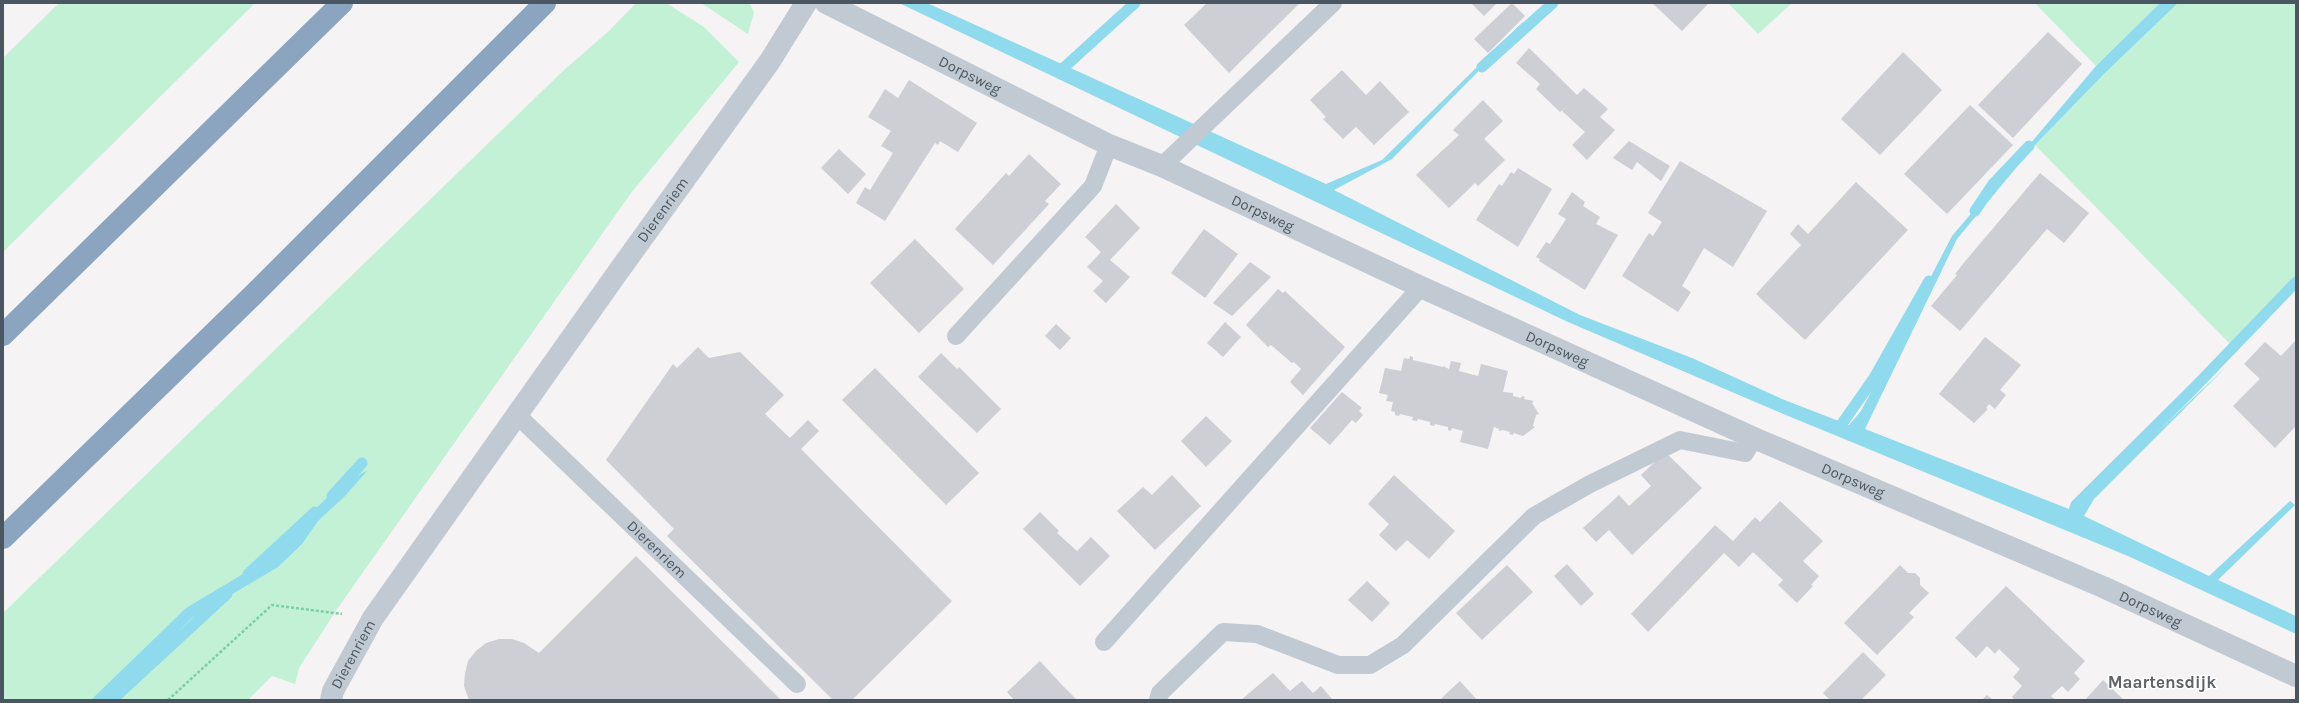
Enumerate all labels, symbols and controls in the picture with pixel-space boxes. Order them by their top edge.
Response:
street label: Dorpsweg [936,52,1004,99]
street label: Dierenriem [633,174,692,246]
street label: Dorpsweg [1229,191,1298,236]
street label: Dorpsweg [1523,327,1592,371]
street label: Dorpsweg [1819,459,1888,502]
street label: Dierenriem [623,517,691,582]
street label: Dorpsweg [2116,587,2185,631]
street label: Dierenriem [327,617,379,692]
district label: Maartensdijk [2108,672,2216,692]

